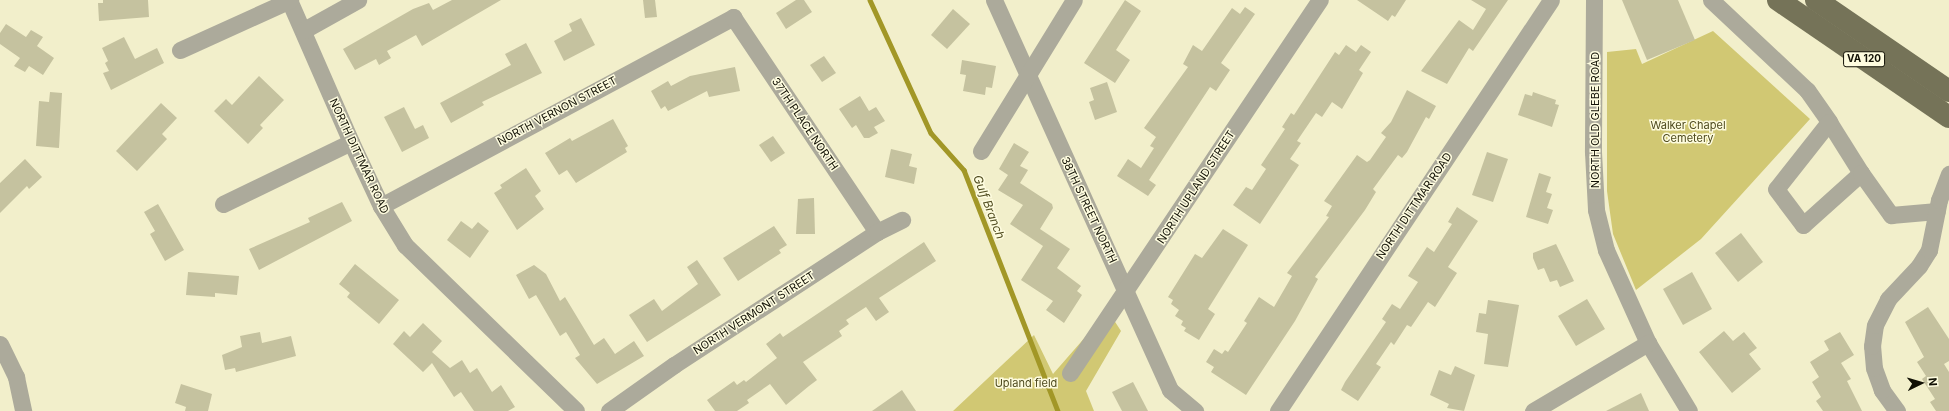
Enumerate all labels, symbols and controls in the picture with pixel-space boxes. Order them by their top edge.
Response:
road number: VA 120 [1843,51,1885,67]
street label: NORTH OLD GLEBE ROAD [1588,52,1602,188]
street label: NORTH VERNON STREET [495,74,619,148]
street label: 37TH PLACE NORTH [769,75,841,173]
street label: NORTH DITTMAR ROAD [326,96,392,216]
park label: Walker Chapel Cemetery [1650,119,1726,145]
street label: NORTH UPLAND STREET [1155,128,1237,246]
street label: NORTH DITTMAR ROAD [1373,150,1455,262]
street label: 38TH STREET NORTH [1059,155,1119,265]
water label: Gulf Branch [970,173,1008,241]
street label: NORTH VERMONT STREET [691,269,817,357]
north arrow [1901,363,1941,403]
park label: Upland field [995,376,1057,390]
text: N [1926,377,1940,387]

